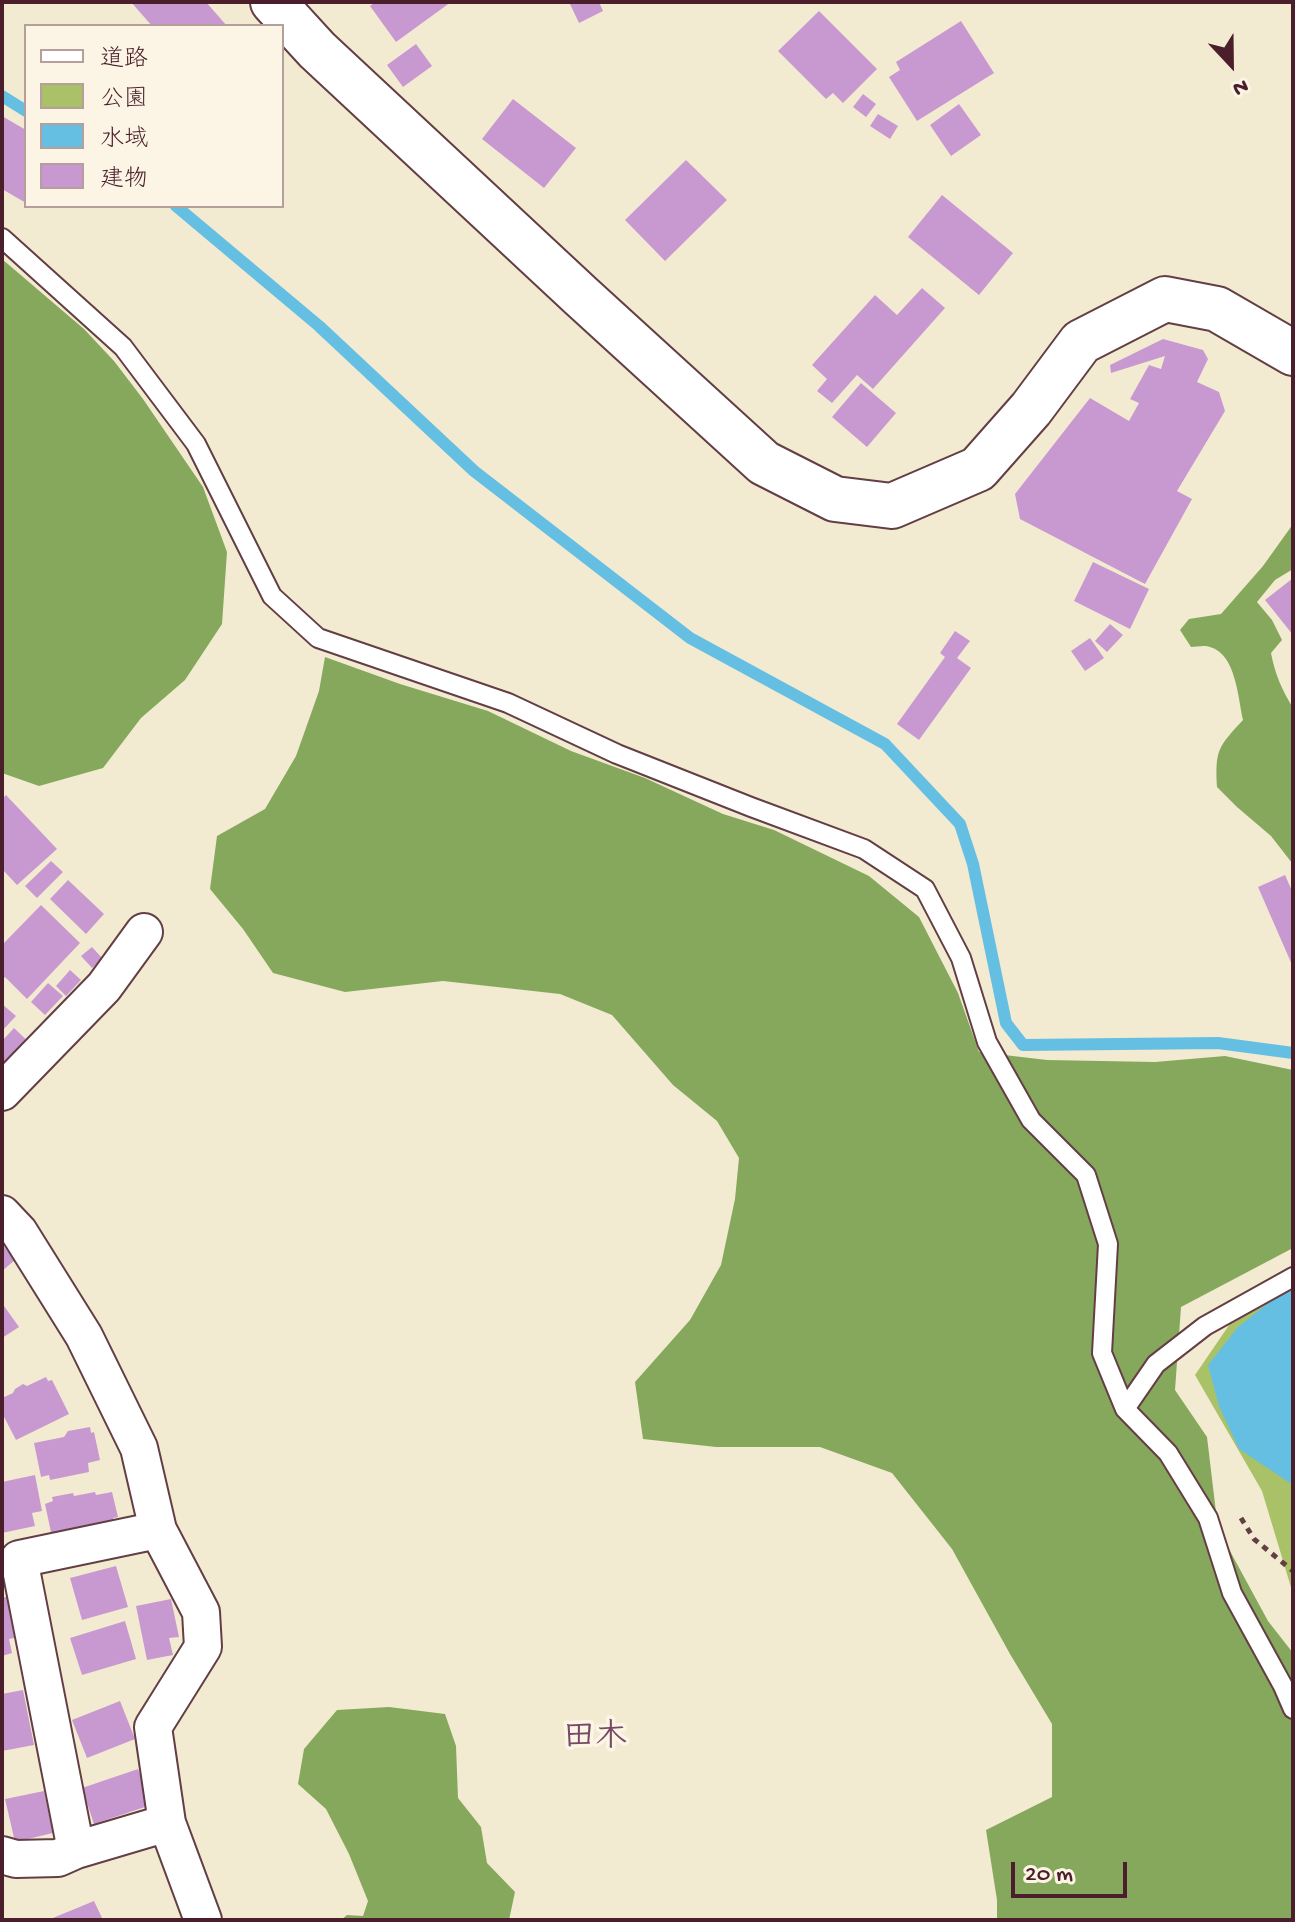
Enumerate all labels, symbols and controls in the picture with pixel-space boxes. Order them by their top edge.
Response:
legend [24,24,284,208]
north arrow [1191,24,1271,104]
text: 道路 [100,46,148,75]
text: N [1228,72,1252,101]
text: 公園 [100,86,148,115]
text: 水域 [100,126,148,155]
text: 建物 [100,166,148,195]
district label: 田木 [563,1721,627,1759]
scale bar [1015,1846,1131,1896]
text: 20 m [1025,1861,1073,1890]

